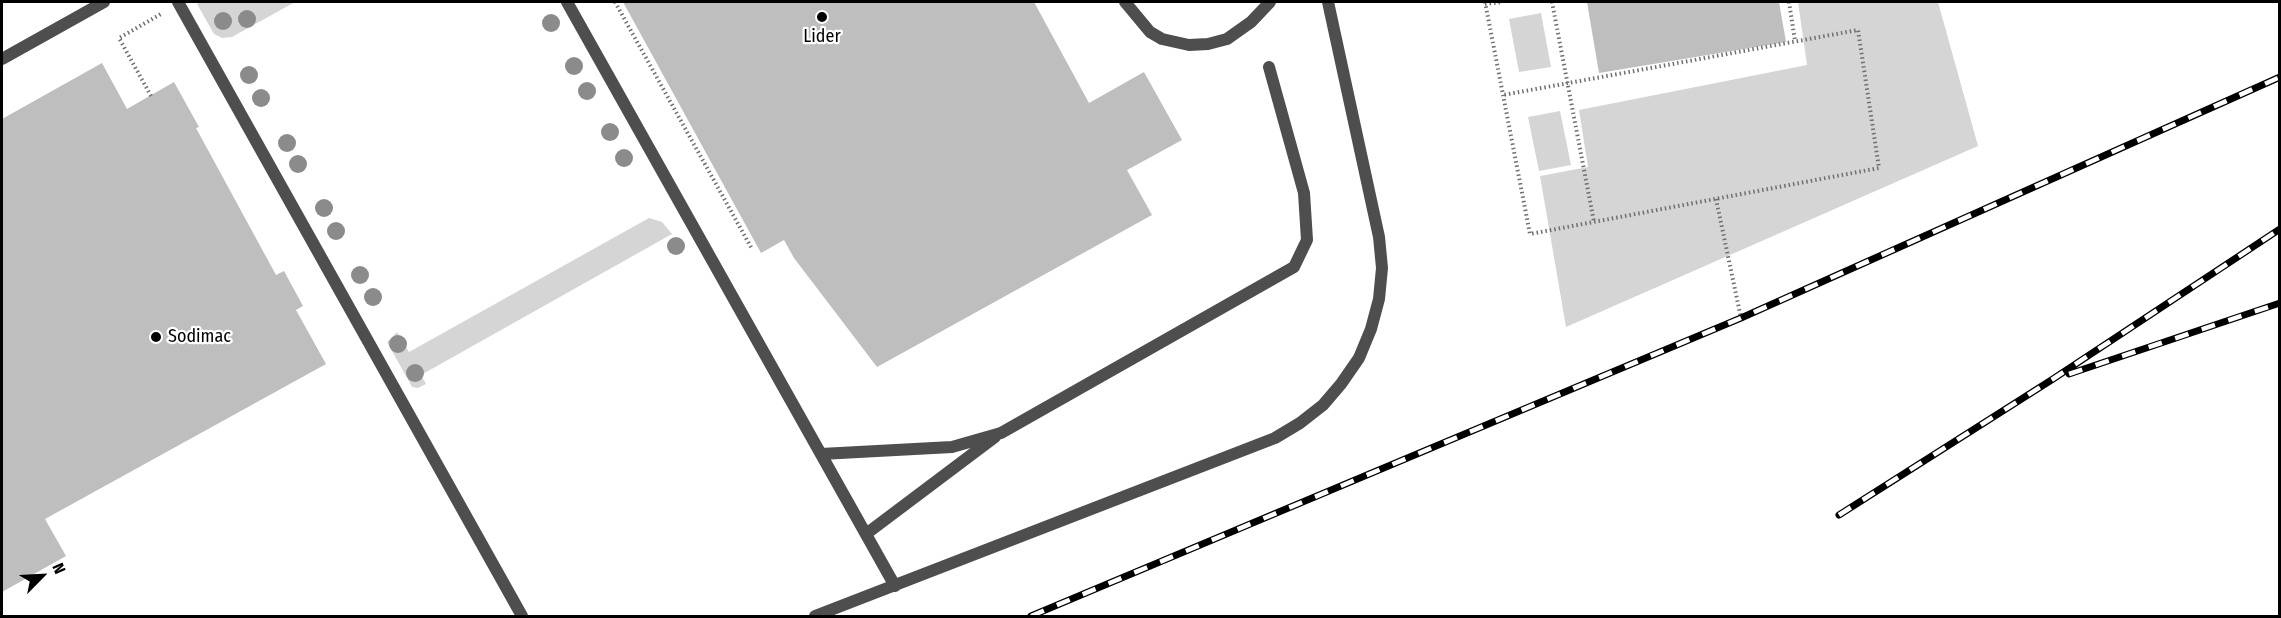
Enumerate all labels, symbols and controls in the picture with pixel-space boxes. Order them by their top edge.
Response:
marker: Lider [815,10,829,24]
place label: Lider [803,26,841,48]
place label: Sodimac [168,326,231,348]
marker: Sodimac [149,330,163,344]
north arrow [12,546,72,606]
text: N [48,560,70,577]

